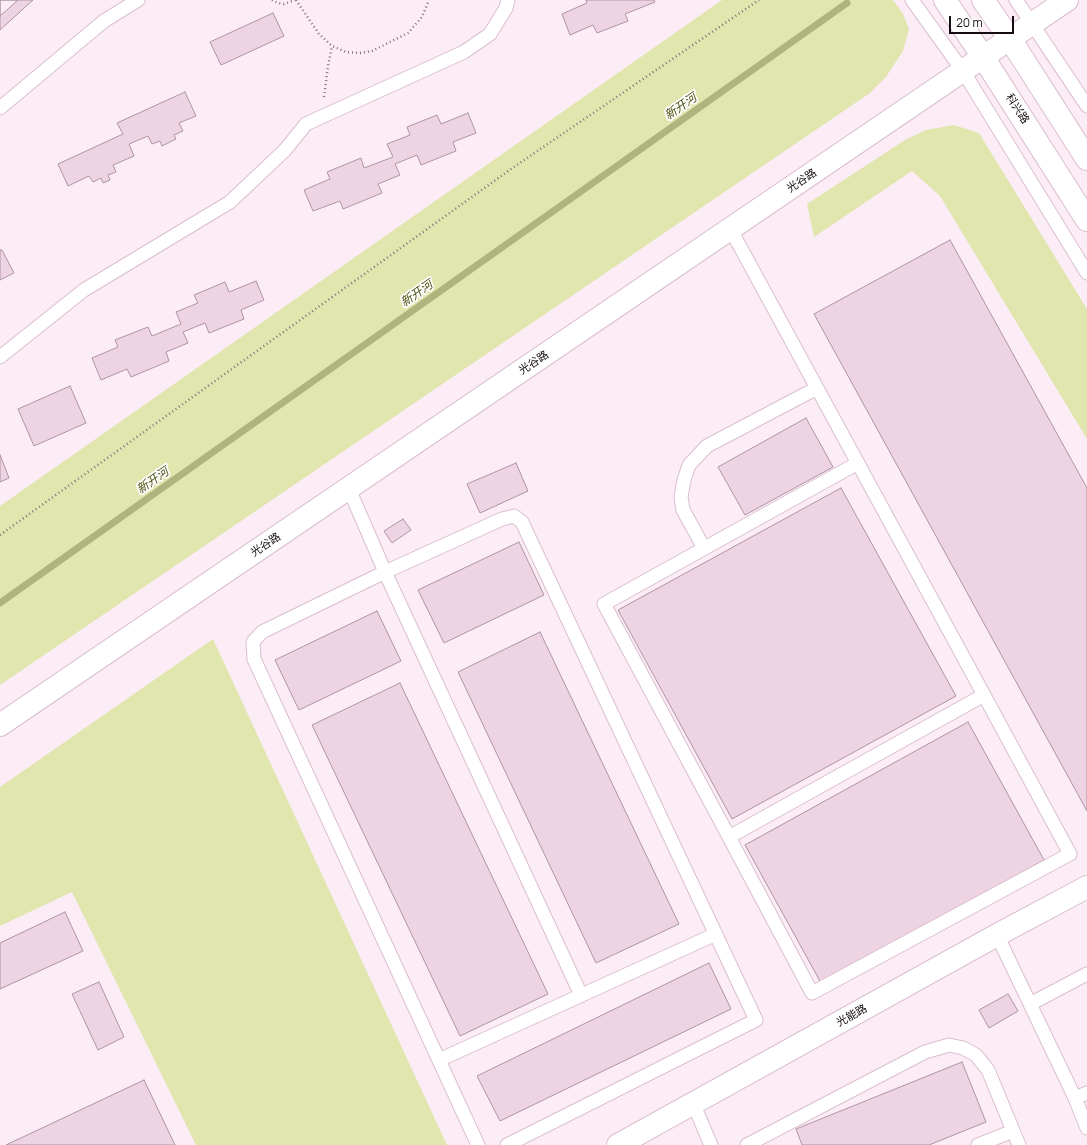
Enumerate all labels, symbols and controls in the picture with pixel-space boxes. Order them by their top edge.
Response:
scale bar [951,8,1016,34]
text: 20 m [956,14,983,31]
water label: 新开河 [662,91,700,123]
street label: 科兴路 [1002,92,1032,126]
street label: 光谷路 [785,166,819,196]
water label: 新开河 [398,278,436,310]
street label: 光谷路 [517,348,551,378]
water label: 新开河 [134,465,172,497]
street label: 光谷路 [249,530,283,560]
street label: 光能路 [834,1002,870,1030]

